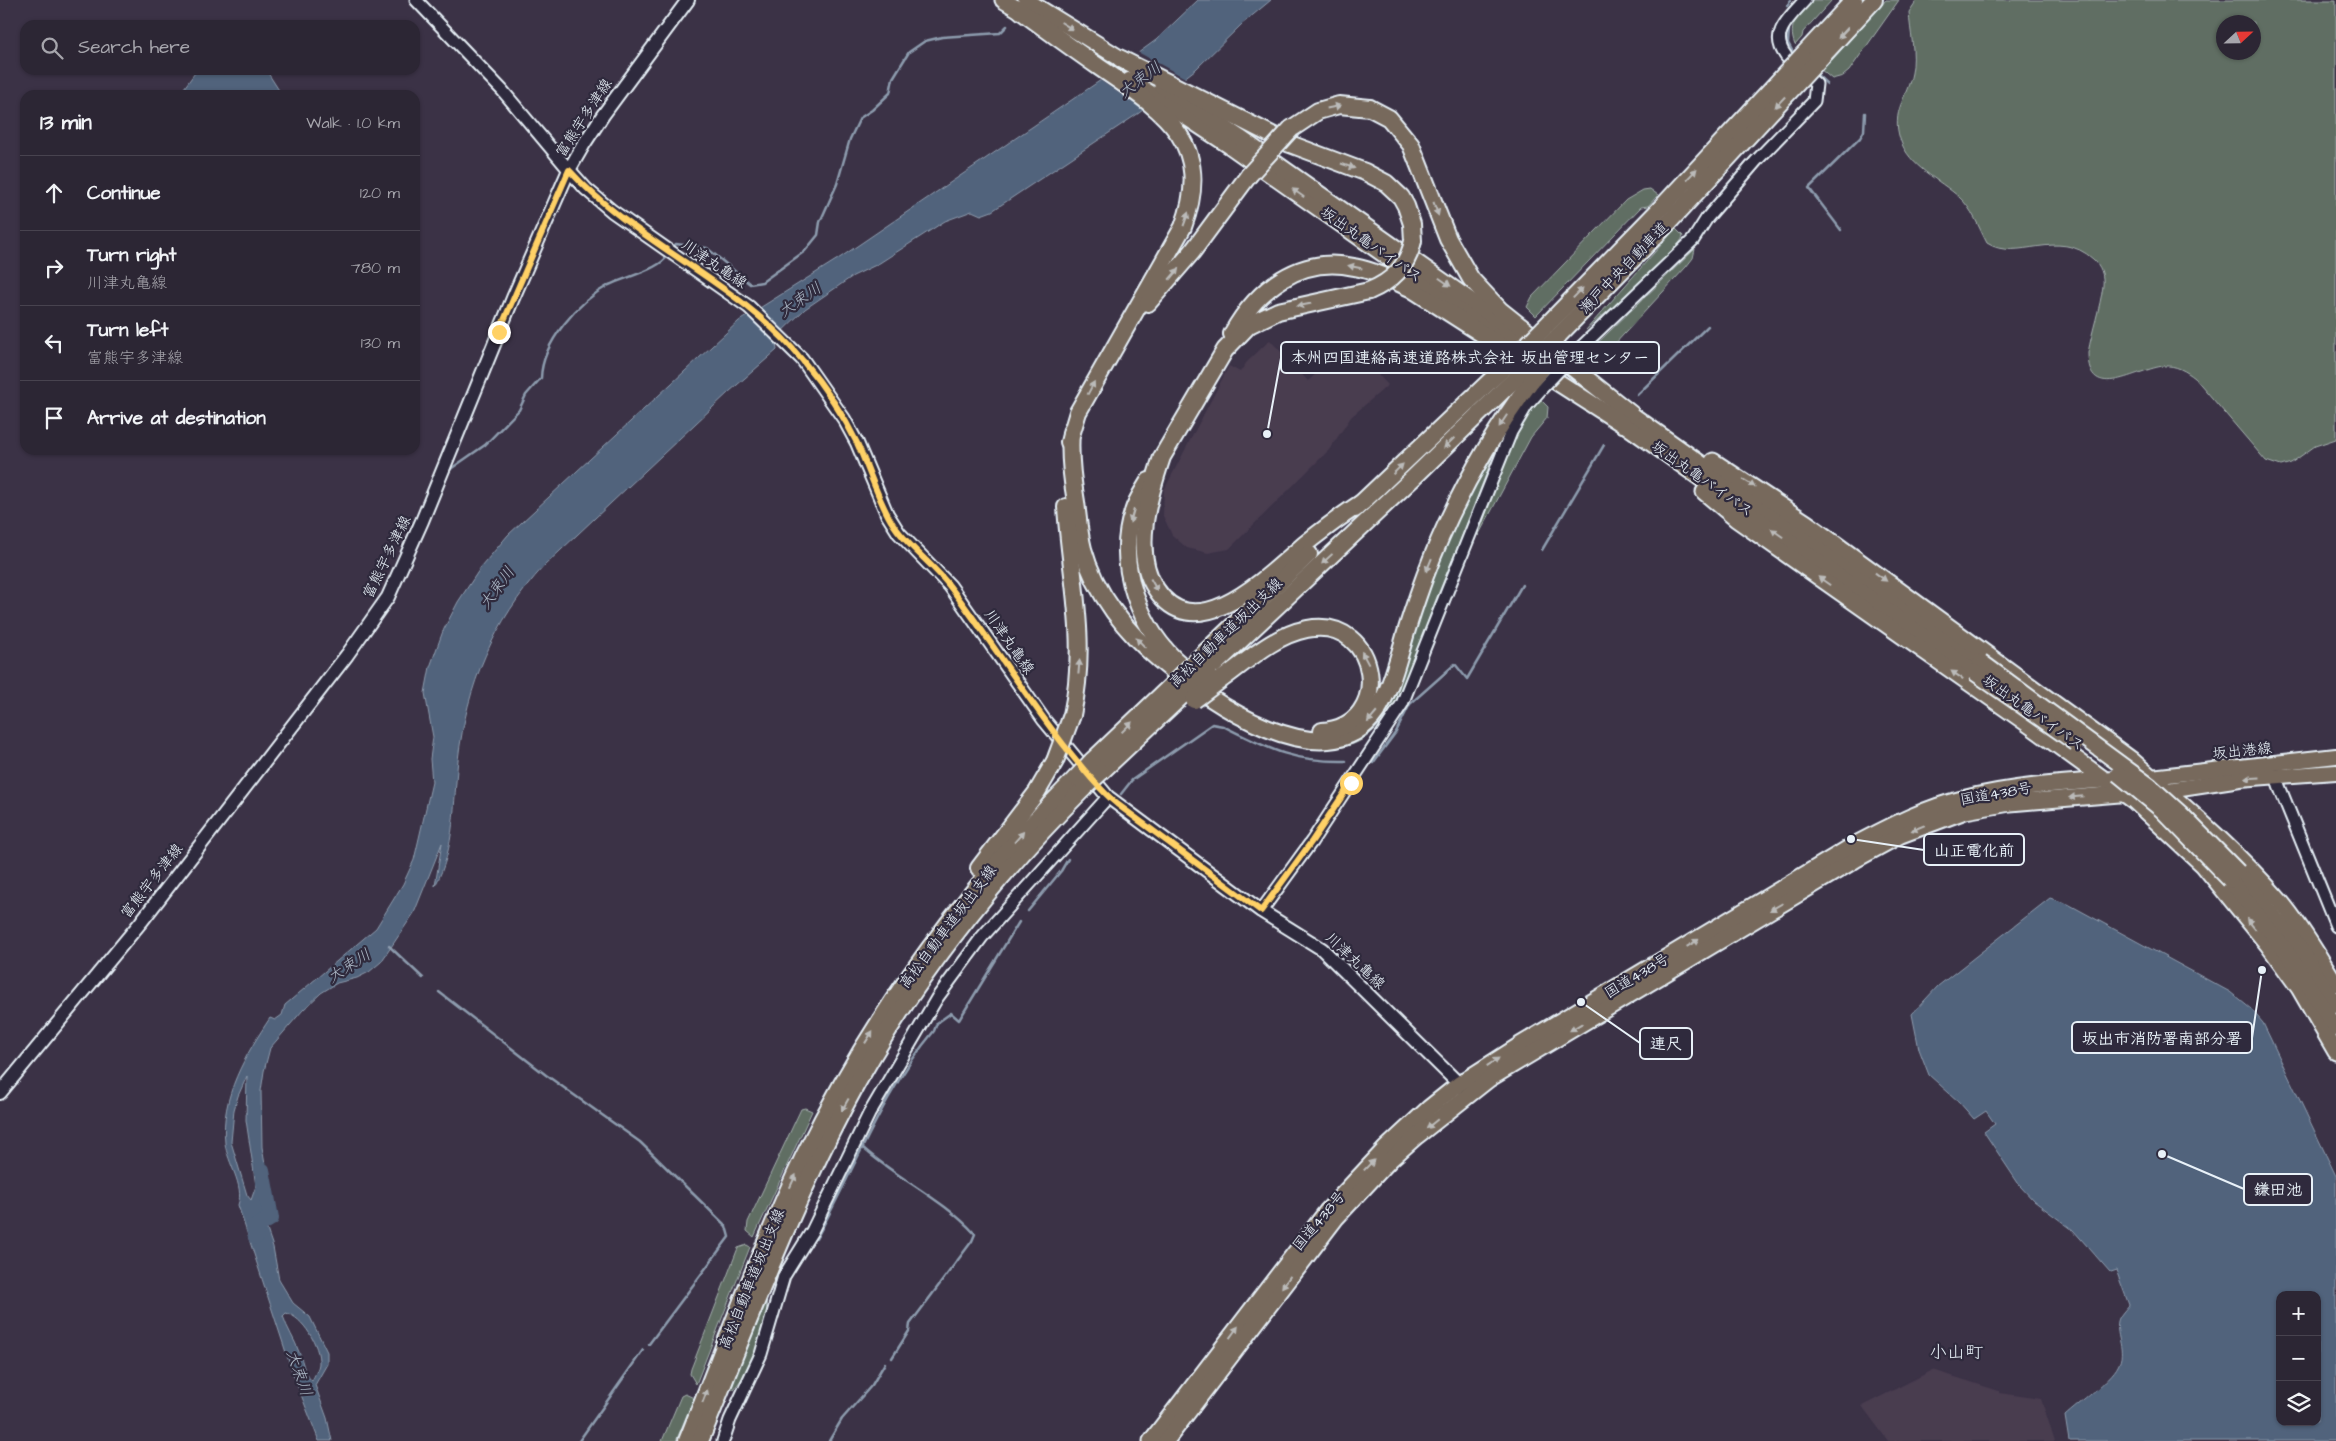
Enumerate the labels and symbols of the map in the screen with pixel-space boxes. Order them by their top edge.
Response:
north arrow [2216,15,2261,60]
one-way arrow [1060,21,1074,30]
one-way arrow [1837,27,1849,39]
water label: 大束川 [1114,57,1166,103]
street label: 富熊宇多津線 [551,75,617,161]
one-way arrow [1774,96,1785,109]
one-way arrow [1326,103,1341,111]
one-way arrow [1341,162,1356,170]
one-way arrow [1687,168,1698,181]
one-way arrow [1291,188,1305,198]
street label: 坂出丸亀バイパス [1316,202,1426,288]
one-way arrow [1432,202,1440,217]
one-way arrow [1182,211,1190,226]
street label: 瀬戸中央自動車道 [1575,218,1673,318]
street label: 川津丸亀線 [677,234,751,294]
one-way arrow [1348,263,1363,271]
one-way arrow [1168,268,1179,280]
water label: 大束川 [774,277,826,323]
one-way arrow [1438,277,1452,287]
one-way arrow [1572,287,1584,299]
one-way arrow [1296,301,1312,309]
route end [488,321,511,344]
callout: 本州四国連絡高速道路株式会社 坂出管理センター [1281,342,1659,373]
text: 本州四国連絡高速道路株式会社 坂出管理センター [1291,347,1649,369]
one-way arrow [1087,381,1095,395]
one-way arrow [1498,414,1507,427]
street label: 坂出丸亀バイパス [1647,436,1757,522]
one-way arrow [1443,437,1455,449]
one-way arrow [1392,463,1404,475]
one-way arrow [1742,478,1755,488]
one-way arrow [1128,508,1136,523]
street label: 富熊宇多津線 [358,512,416,602]
one-way arrow [1771,528,1784,538]
one-way arrow [1321,553,1333,565]
one-way arrow [1425,558,1433,573]
water label: 大束川 [474,562,520,614]
one-way arrow [1874,572,1888,582]
street label: 高松自動車道坂出支線 [1165,573,1287,693]
one-way arrow [1818,576,1831,586]
one-way arrow [1149,579,1158,592]
street label: 川津丸亀線 [979,605,1039,679]
one-way arrow [1135,637,1147,649]
one-way arrow [1361,651,1369,665]
one-way arrow [1075,659,1083,675]
one-way arrow [1950,670,1964,680]
street label: 坂出丸亀バイパス [1978,670,2088,756]
one-way arrow [1366,710,1377,723]
one-way arrow [1121,721,1133,733]
street label: 坂出港線 [2211,737,2273,765]
route start [1340,772,1363,795]
one-way arrow [2244,775,2260,783]
street label: 国道438号 [1958,777,2034,811]
one-way arrow [2068,794,2084,802]
one-way arrow [1910,824,1925,832]
one-way arrow [1013,831,1024,844]
callout: 山正電化前 [1924,834,2024,865]
street label: 富熊宇多津線 [116,839,188,923]
text: 山正電化前 [1934,840,2014,862]
street label: 高松自動車道坂出支線 [894,861,1002,993]
one-way arrow [1768,903,1783,911]
one-way arrow [2246,918,2257,931]
street label: 川津丸亀線 [1320,928,1390,994]
one-way arrow [1686,938,1699,947]
water label: 大束川 [323,944,375,988]
street label: 国道438号 [1600,948,1674,1004]
one-way arrow [1570,1022,1583,1031]
callout: 坂出市消防署南部分署 [2072,1022,2252,1053]
callout: 連尺 [1640,1028,1692,1059]
text: 坂出市消防署南部分署 [2082,1028,2242,1050]
one-way arrow [864,1031,874,1044]
text: 連尺 [1650,1033,1682,1055]
one-way arrow [1487,1057,1500,1067]
one-way arrow [841,1098,849,1113]
one-way arrow [1425,1119,1438,1130]
one-way arrow [1362,1160,1374,1172]
one-way arrow [789,1174,797,1188]
callout: 鎌田池 [2244,1174,2312,1205]
text: 鎌田池 [2254,1179,2302,1201]
street label: 国道438号 [1288,1186,1350,1256]
street label: 高松自動車道坂出支線 [714,1206,790,1352]
one-way arrow [1281,1275,1291,1289]
one-way arrow [1229,1325,1239,1339]
district label: 小山町 [1929,1340,1983,1365]
water label: 大束川 [281,1347,317,1399]
one-way arrow [701,1388,709,1403]

